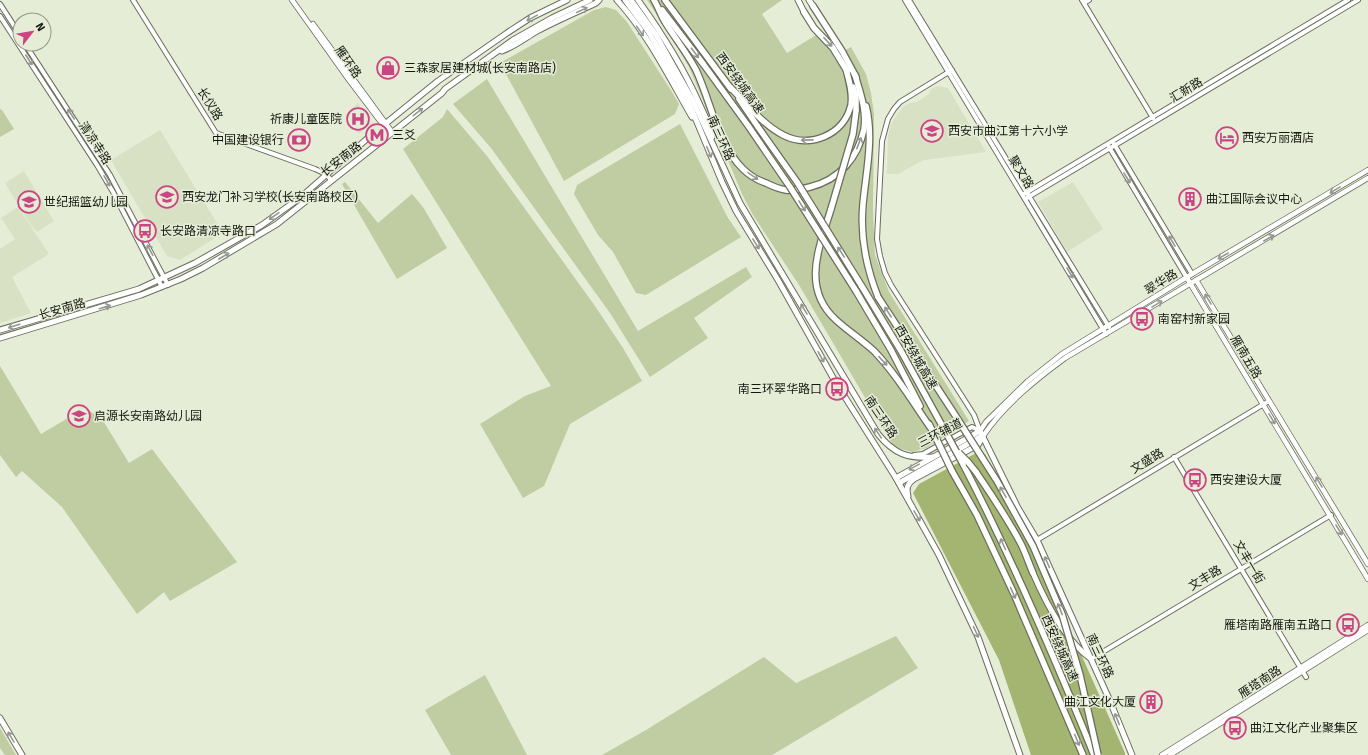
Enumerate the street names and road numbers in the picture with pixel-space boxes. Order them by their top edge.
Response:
street label: 雁环路 [332,43,364,81]
street label: 西安绕城高速 [713,50,767,116]
street label: 汇新路 [1167,75,1205,105]
street label: 长仪路 [195,85,225,123]
street label: 南三环路 [705,113,737,163]
street label: 清凉寺路 [76,119,114,167]
street label: 长安南路 [318,139,364,179]
street label: 聚文路 [1006,153,1036,191]
street label: 翠华路 [1142,267,1180,297]
street label: 长安南路 [37,296,87,322]
street label: 西安绕城高速 [892,322,940,392]
street label: 雁南五路 [1228,333,1264,381]
street label: 南三环路 [862,393,900,441]
street label: 三环辅道 [915,416,965,450]
street label: 文盛路 [1128,446,1166,476]
street label: 文丰一街 [1231,538,1267,586]
street label: 文丰路 [1186,563,1224,593]
street label: 西安绕城高速 [1039,612,1081,684]
street label: 南三环路 [1084,631,1116,681]
street label: 雁塔南路 [1236,663,1284,701]

